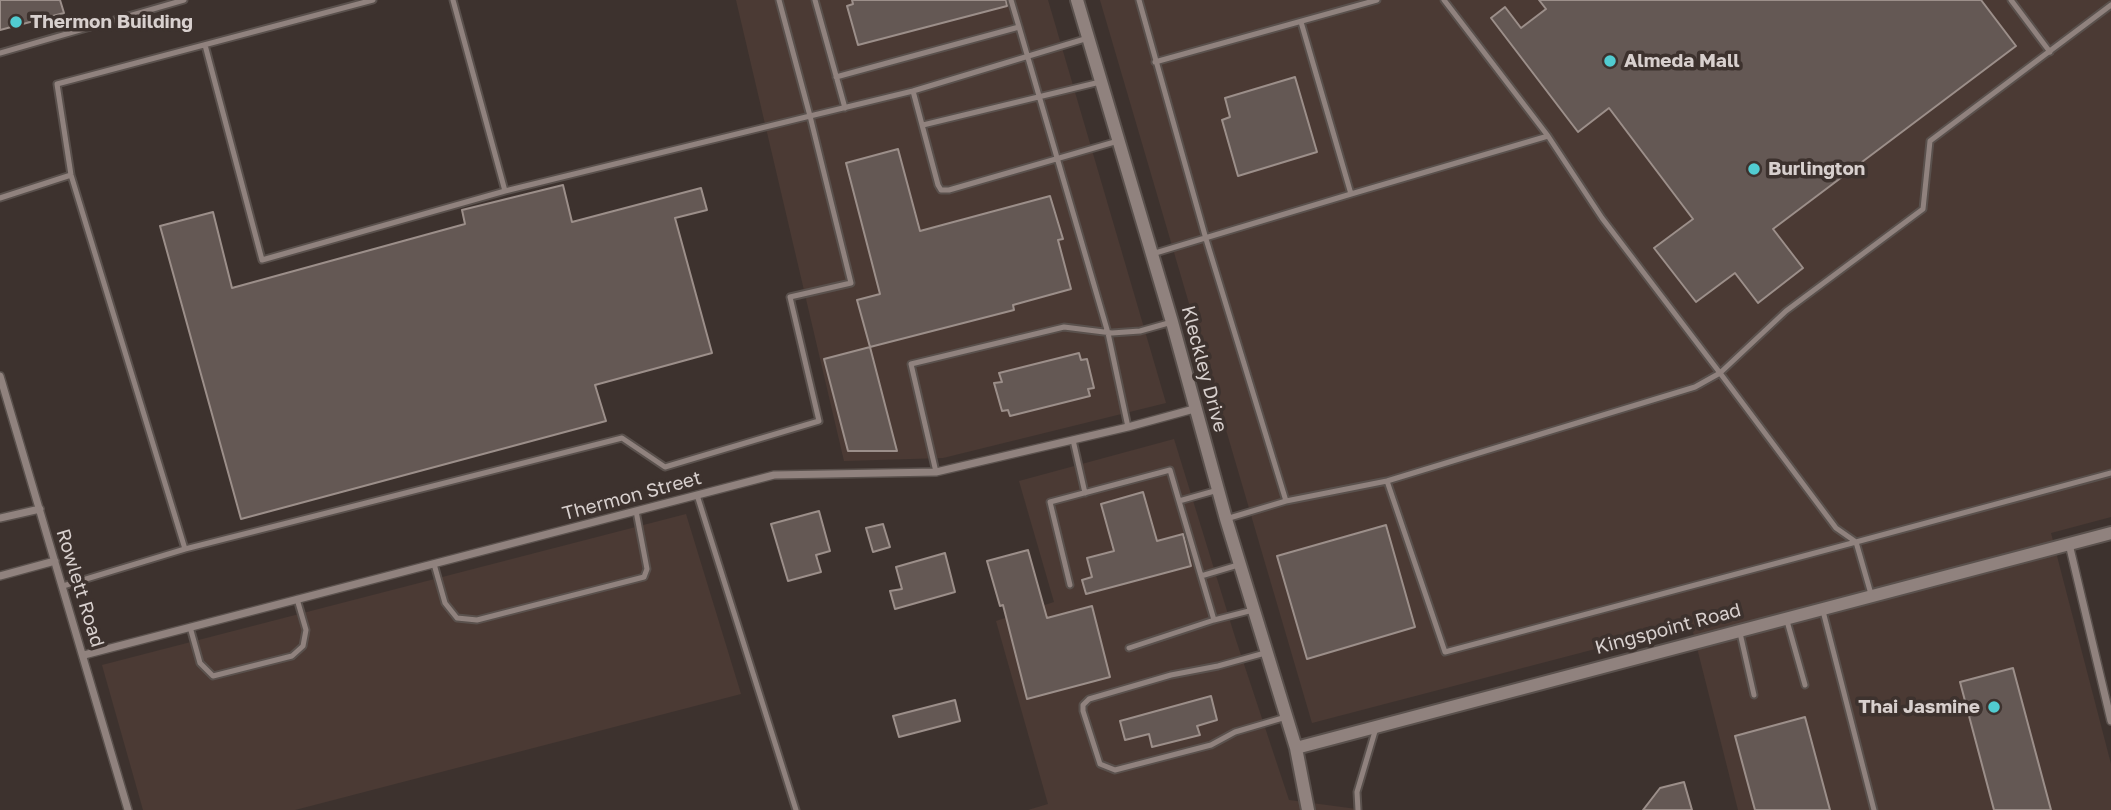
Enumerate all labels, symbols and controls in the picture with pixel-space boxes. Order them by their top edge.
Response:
place label: Thermon Building [30,11,193,33]
marker: Thermon Building [8,14,24,30]
place label: Almeda Mall [1624,50,1740,72]
marker: Almeda Mall [1602,53,1618,69]
place label: Burlington [1768,158,1865,180]
marker: Burlington [1746,161,1762,177]
street label: Kleckley Drive [1176,303,1232,435]
street label: Thermon Street [560,467,704,525]
street label: Rowlett Road [51,526,109,650]
street label: Kingspoint Road [1593,599,1743,659]
place label: Thai Jasmine [1858,696,1980,718]
marker: Thai Jasmine [1986,699,2002,715]

